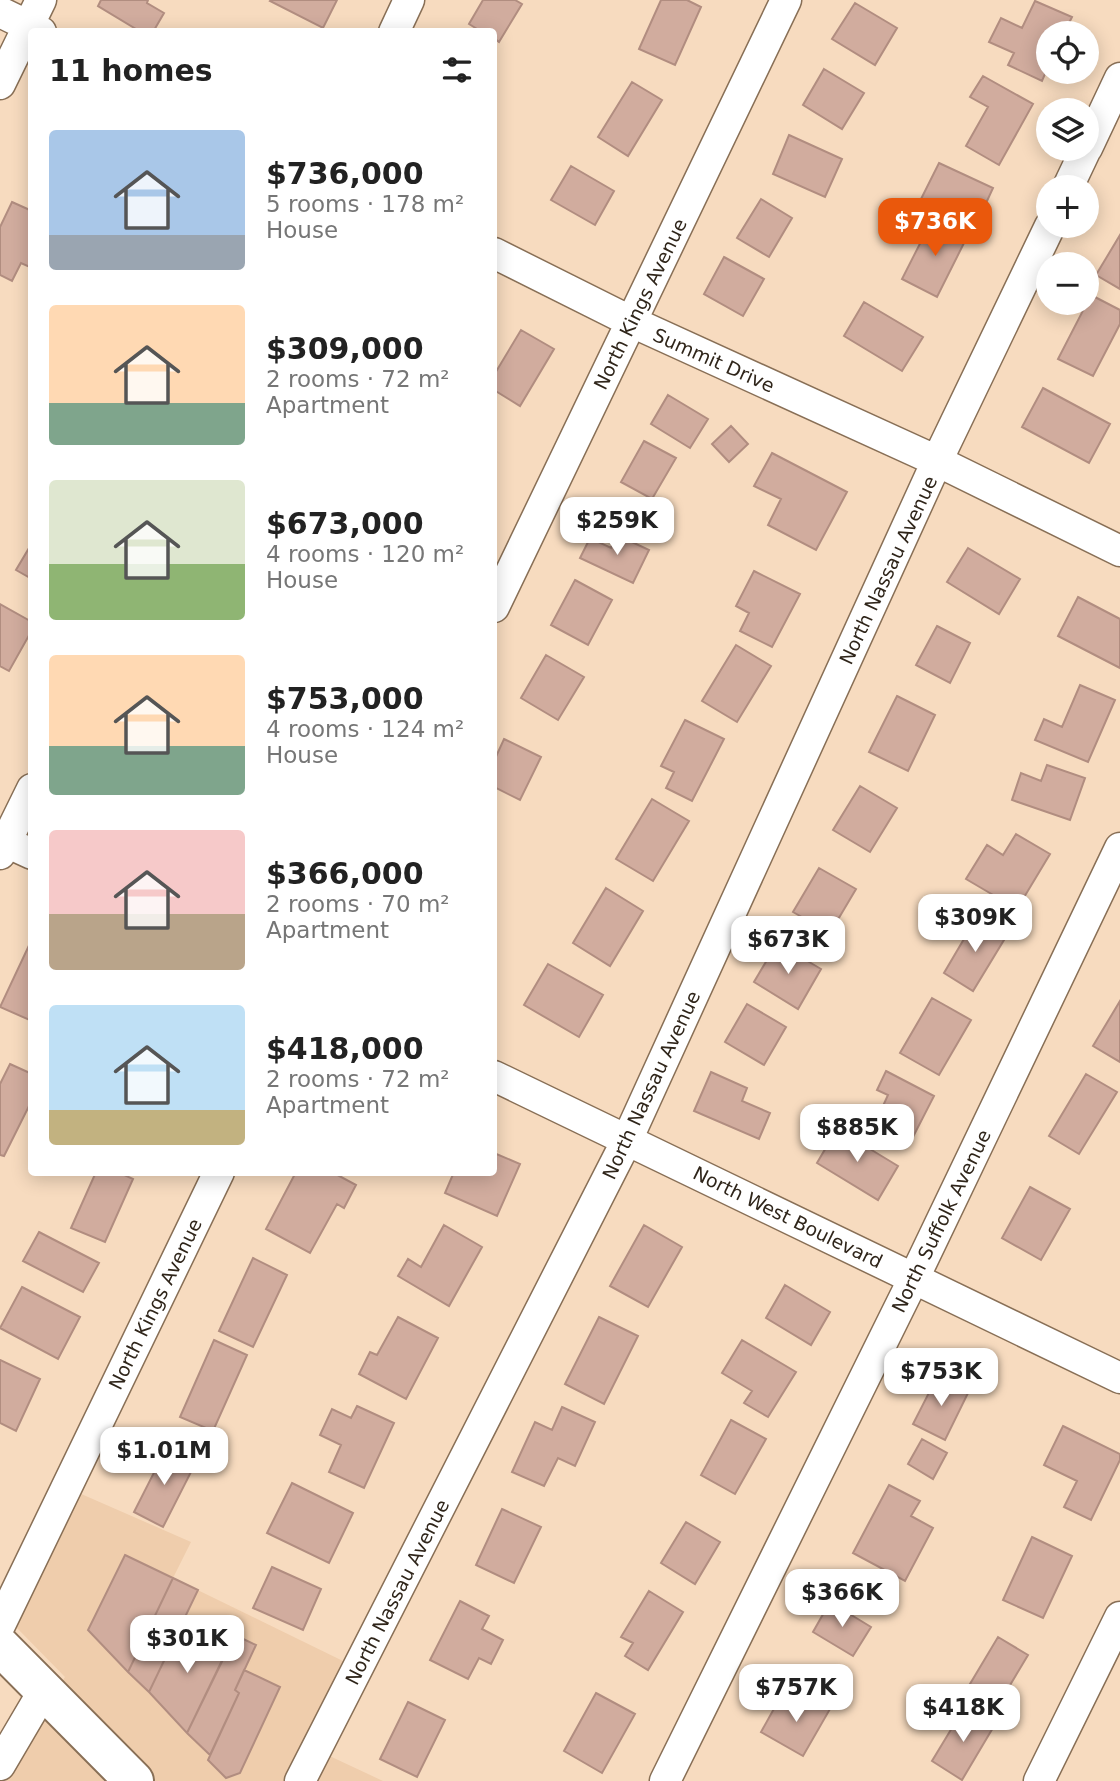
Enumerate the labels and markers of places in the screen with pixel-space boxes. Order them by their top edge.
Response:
pin: $736K [886,198,984,258]
pin: $259K [568,498,666,557]
pin: $309K [926,894,1024,954]
pin: $673K [739,916,837,976]
pin: $885K [808,1104,906,1164]
pin: $753K [892,1348,990,1408]
pin: $1.01M [107,1428,221,1487]
pin: $366K [793,1570,891,1629]
pin: $301K [138,1616,236,1675]
pin: $757K [747,1664,845,1724]
pin: $418K [914,1684,1012,1744]

